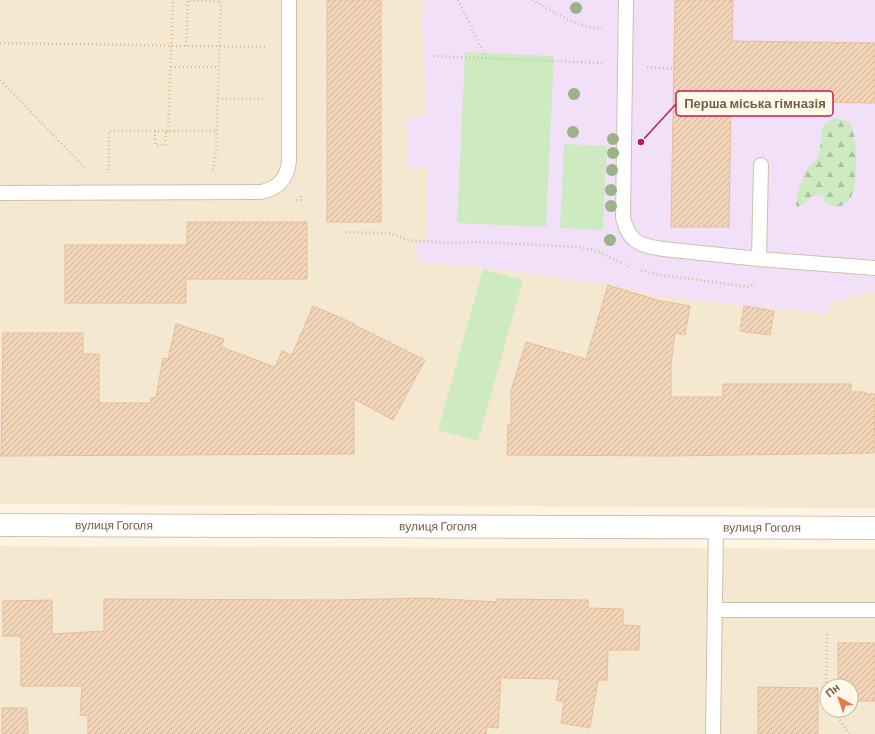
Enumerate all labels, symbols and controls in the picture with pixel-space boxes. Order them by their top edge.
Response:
callout: Перша міська гімназія [676,91,833,116]
text: Перша міська гімназія [684,95,826,111]
street label: вулиця Гоголя [75,517,153,532]
street label: вулиця Гоголя [399,518,477,533]
street label: вулиця Гоголя [723,519,801,535]
north arrow [819,678,859,718]
text: Пн [822,680,842,700]

